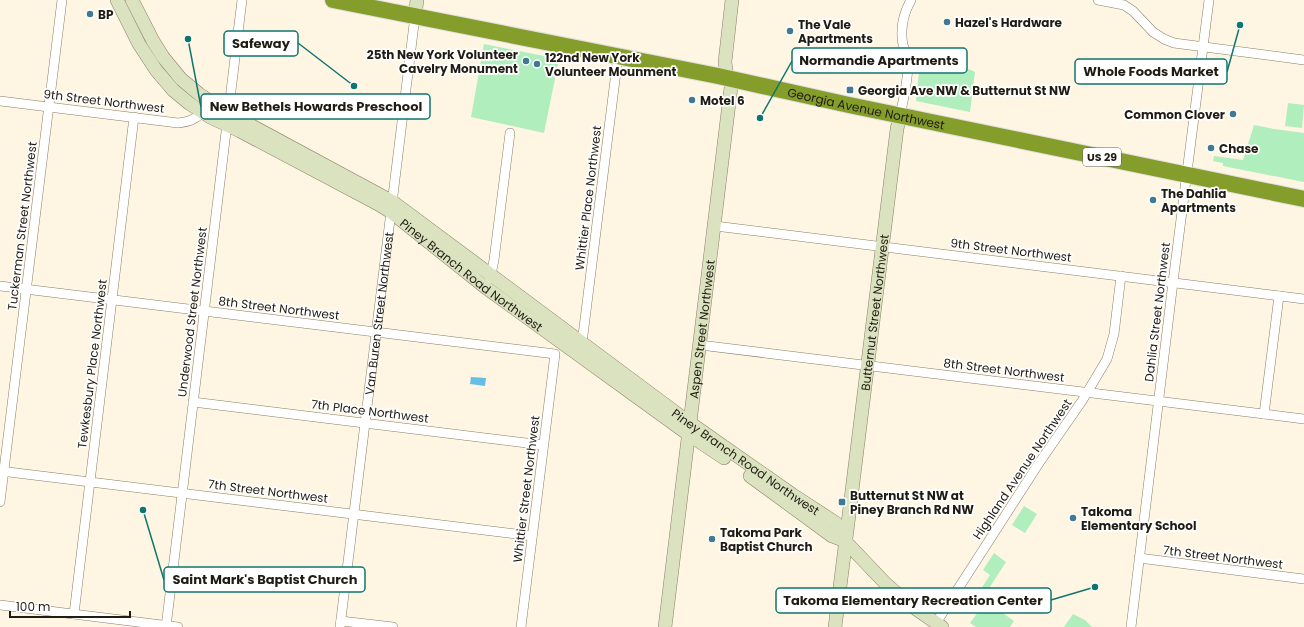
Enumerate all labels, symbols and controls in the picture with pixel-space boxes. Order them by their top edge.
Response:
place label: BP [98,6,114,23]
marker: BP [85,9,95,19]
place label: Hazel's Hardware [955,14,1063,31]
place label: The Vale Apartments [798,16,873,47]
marker: Hazel's Hardware [942,17,952,27]
marker: The Vale Apartments [785,26,795,36]
callout: Safeway [224,31,298,56]
text: Safeway [232,34,291,53]
place label: 25th New York Volunteer Cavelry Monument [367,46,518,77]
callout: Normandie Apartments [792,48,967,73]
place label: 122nd New York Volunteer Mounment [545,49,676,80]
text: Normandie Apartments [799,51,959,70]
marker: 25th New York Volunteer Cavelry Monument [521,56,531,66]
marker: 122nd New York Volunteer Mounment [532,59,542,69]
callout: Whole Foods Market [1075,59,1227,84]
text: Whole Foods Market [1083,62,1219,81]
place label: Georgia Ave NW & Butternut St NW [858,82,1071,99]
street label: Georgia Avenue Northwest [786,83,946,133]
street label: 9th Street Northwest [43,85,165,117]
marker: Georgia Ave NW & Butternut St NW [845,85,855,95]
place label: Motel 6 [700,92,745,109]
callout: New Bethels Howards Preschool [201,94,430,119]
marker: Motel 6 [687,95,697,105]
text: New Bethels Howards Preschool [210,97,422,116]
place label: Common Clover [1124,106,1225,123]
marker: Common Clover [1228,109,1238,119]
street label: Whittier Place Northwest [571,125,605,271]
place label: Chase [1219,140,1259,157]
street label: Tuckerman Street Northwest [3,141,41,311]
marker: Chase [1206,143,1216,153]
road number: US 29 [1083,148,1121,166]
place label: The Dahlia Apartments [1161,185,1236,216]
marker: The Dahlia Apartments [1148,195,1158,205]
street label: Piney Branch Road Northwest [397,214,547,335]
street label: Underwood Street Northwest [173,226,211,398]
street label: Van Buren Street Northwest [360,231,397,396]
street label: Butternut Street Northwest [856,233,892,392]
street label: 9th Street Northwest [950,234,1072,266]
street label: Dahlia Street Northwest [1140,241,1174,383]
street label: Aspen Street Northwest [684,259,718,400]
street label: Tewkesbury Place Northwest [73,278,111,450]
street label: 8th Street Northwest [218,292,340,324]
street label: 8th Street Northwest [943,354,1065,386]
street label: 7th Place Northwest [310,395,430,427]
street label: Highland Avenue Northwest [969,395,1075,543]
street label: Piney Branch Road Northwest [669,404,823,519]
street label: Whittier Street Northwest [509,414,543,564]
street label: 7th Street Northwest [207,475,329,507]
place label: Butternut St NW at Piney Branch Rd NW [850,487,974,518]
marker: Butternut St NW at Piney Branch Rd NW [837,497,847,507]
place label: Takoma Elementary School [1081,503,1196,534]
marker: Takoma Elementary School [1068,513,1078,523]
place label: Takoma Park Baptist Church [720,524,813,555]
marker: Takoma Park Baptist Church [707,534,717,544]
street label: 7th Street Northwest [1162,541,1284,573]
callout: Saint Mark's Baptist Church [164,567,365,592]
text: Saint Mark's Baptist Church [173,570,358,589]
callout: Takoma Elementary Recreation Center [776,588,1051,613]
text: Takoma Elementary Recreation Center [783,591,1043,610]
scale bar [10,593,130,619]
text: 100 m [16,598,50,615]

